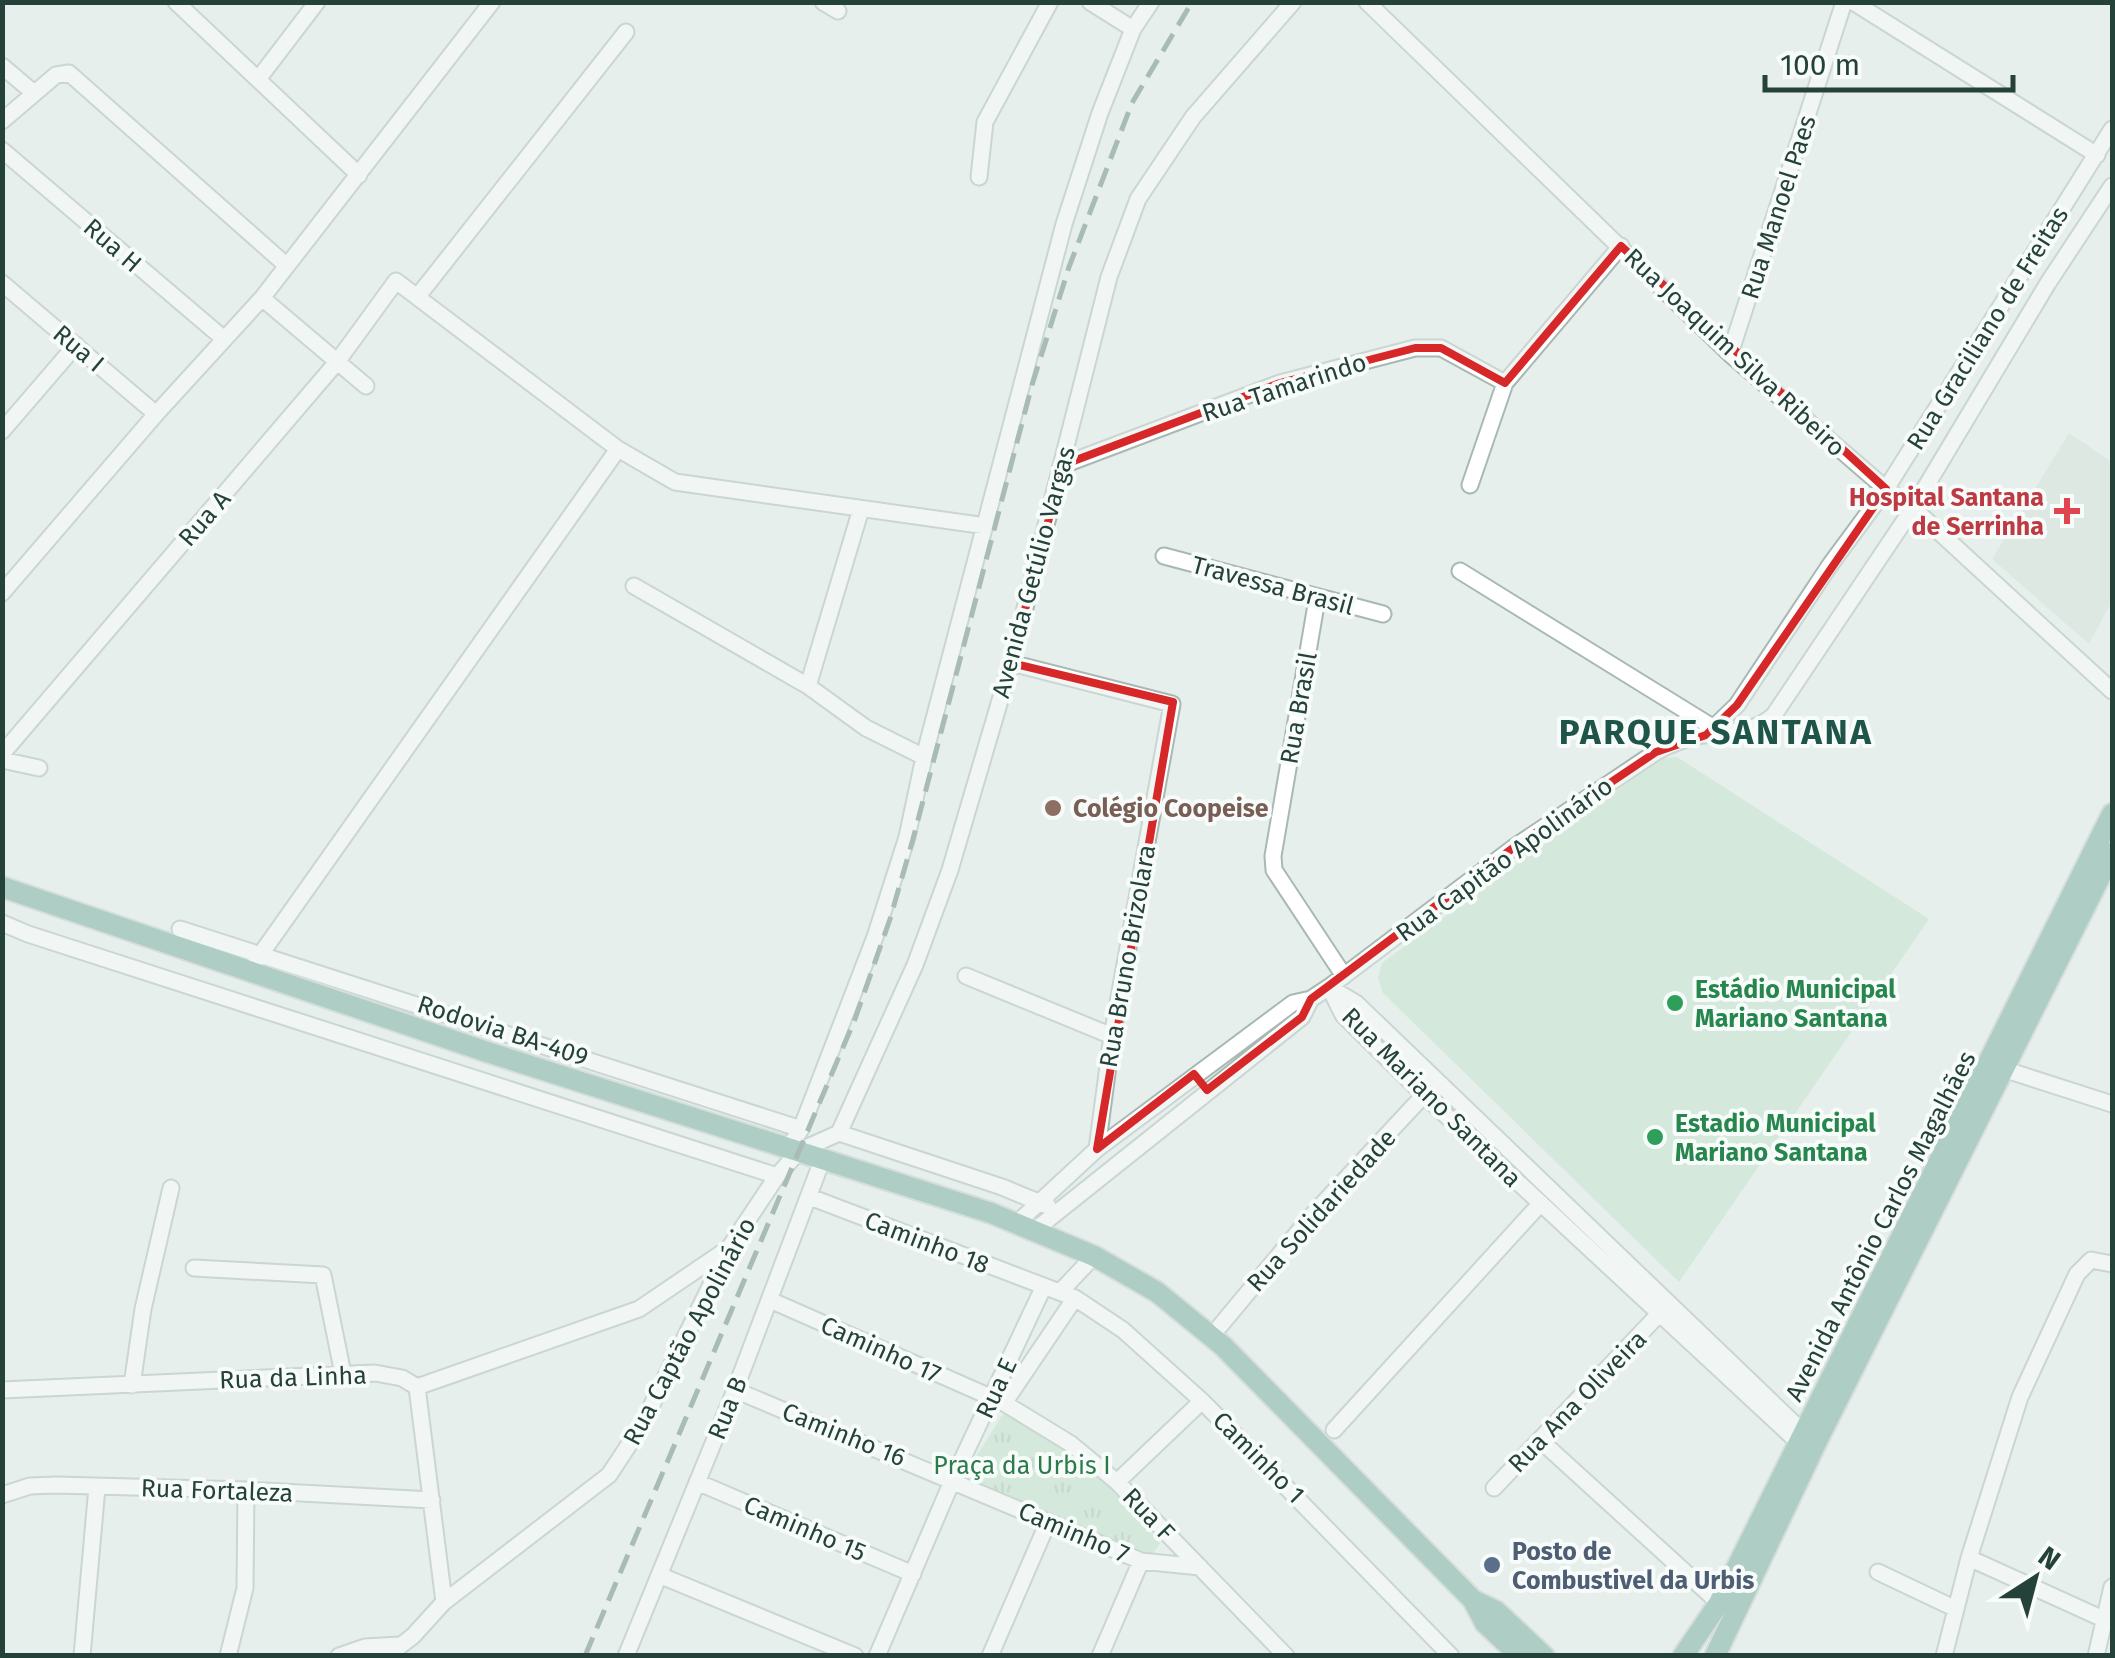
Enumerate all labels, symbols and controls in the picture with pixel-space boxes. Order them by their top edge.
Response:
scale bar [1765,30,2012,92]
text: 100 m [1780,47,1860,83]
street label: Rua Manoel Paes [1735,111,1823,303]
street label: Rua Graciliano de Freitas [1901,201,2075,456]
street label: Rua H [77,212,147,279]
street label: Rua Joaquim Silva Ribeiro [1618,242,1851,463]
street label: Rua I [47,319,110,379]
street label: Rua Tamarindo [1198,347,1370,429]
street label: Avenida Getúlio Vargas [986,443,1082,701]
place label: Hospital Santana de Serrinha [1849,483,2044,542]
street label: Rua A [172,484,238,553]
marker: Hospital Santana de Serrinha [2054,498,2080,524]
street label: Travessa Brasil [1188,550,1357,622]
street label: Rua Brasil [1274,650,1324,767]
district label: PARQUE SANTANA [1559,711,1873,753]
street label: Rua Capitão Apolinário [1390,771,1619,949]
place label: Colégio Coopeise [1073,794,1269,824]
marker: Colégio Coopeise [1042,797,1064,819]
street label: Rua Bruno Brizolara [1094,842,1162,1070]
place label: Estádio Municipal Mariano Santana [1695,975,1896,1034]
street label: Rodovia BA-409 [414,989,592,1073]
marker: Estádio Municipal Mariano Santana [1664,992,1686,1014]
street label: Rua Mariano Santana [1335,1002,1527,1194]
street label: Avenida Antônio Carlos Magalhães [1779,1046,1983,1406]
place label: Estadio Municipal Mariano Santana [1675,1109,1876,1168]
street label: Rua Solidariedade [1241,1123,1403,1298]
marker: Estadio Municipal Mariano Santana [1644,1126,1666,1148]
street label: Caminho 18 [860,1205,993,1280]
street label: Rua Captão Apolinário [617,1213,763,1450]
street label: Caminho 17 [816,1310,945,1390]
street label: Rua Ana Oliveira [1502,1324,1653,1479]
street label: Rua E [970,1353,1024,1423]
street label: Rua da Linha [219,1360,367,1396]
street label: Rua B [702,1373,754,1444]
street label: Caminho 16 [778,1397,910,1473]
street label: Caminho 1 [1206,1406,1310,1510]
park label: Praça da Urbis I [933,1451,1111,1481]
street label: Rua Fortaleza [140,1473,294,1509]
street label: Rua F [1116,1482,1181,1547]
street label: Caminho 15 [739,1490,870,1568]
street label: Caminho 7 [1014,1496,1134,1570]
north arrow [1985,1528,2085,1628]
place label: Posto de Combustivel da Urbis [1512,1537,1754,1596]
text: N [2032,1539,2067,1577]
marker: Posto de Combustivel da Urbis [1481,1554,1503,1576]

